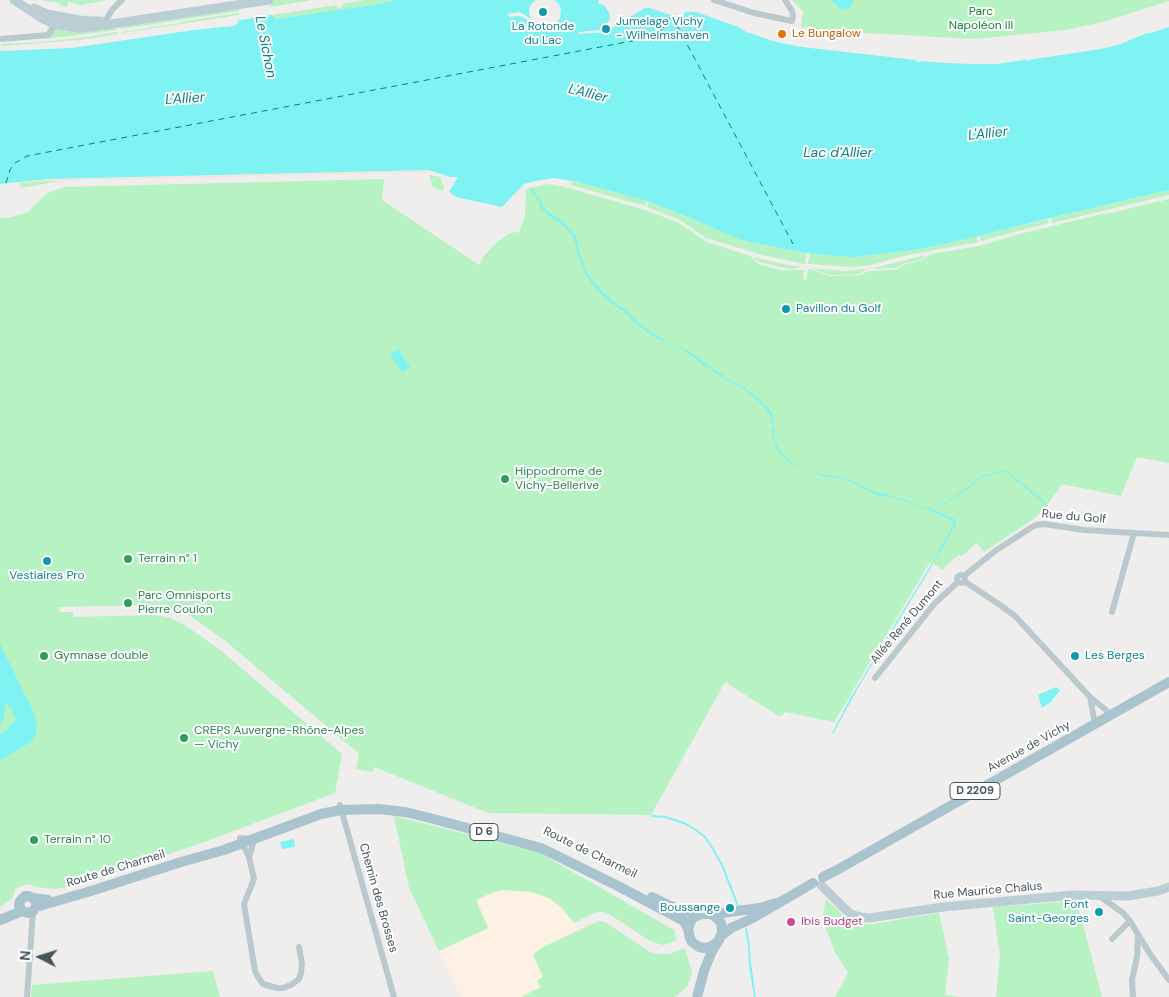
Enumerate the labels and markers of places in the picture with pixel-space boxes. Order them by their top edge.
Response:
marker: La Rotonde du Lac [537,6,549,18]
place label: Jumelage Vichy - Wilhelmshaven [616,15,709,43]
place label: La Rotonde du Lac [512,20,574,48]
marker: Jumelage Vichy - Wilhelmshaven [600,23,612,35]
place label: Le Bungalow [792,27,861,41]
marker: Le Bungalow [776,28,788,40]
place label: Pavillon du Golf [796,302,881,316]
marker: Pavillon du Golf [780,303,792,315]
place label: Hippodrome de Vichy-Bellerive [515,465,602,493]
marker: Hippodrome de Vichy-Bellerive [499,473,511,485]
place label: Terrain n° 1 [138,552,197,566]
marker: Terrain n° 1 [122,553,134,565]
marker: Vestiaires Pro [41,555,53,567]
place label: Vestiaires Pro [9,569,85,583]
place label: Parc Omnisports Pierre Coulon [138,589,231,617]
marker: Parc Omnisports Pierre Coulon [122,597,134,609]
place label: Gymnase double [54,649,148,663]
place label: Les Berges [1085,649,1145,663]
marker: Gymnase double [38,650,50,662]
marker: Les Berges [1069,650,1081,662]
place label: CREPS Auvergne-Rhône-Alpes — Vichy [194,724,364,752]
marker: CREPS Auvergne-Rhône-Alpes — Vichy [178,732,190,744]
place label: Terrain n° 10 [44,833,111,847]
marker: Terrain n° 10 [28,834,40,846]
place label: Font Saint-Georges [1008,898,1089,926]
place label: Boussange [660,901,720,915]
marker: Boussange [724,902,736,914]
marker: Font Saint-Georges [1093,906,1105,918]
place label: Ibis Budget [801,915,863,929]
marker: Ibis Budget [785,916,797,928]

